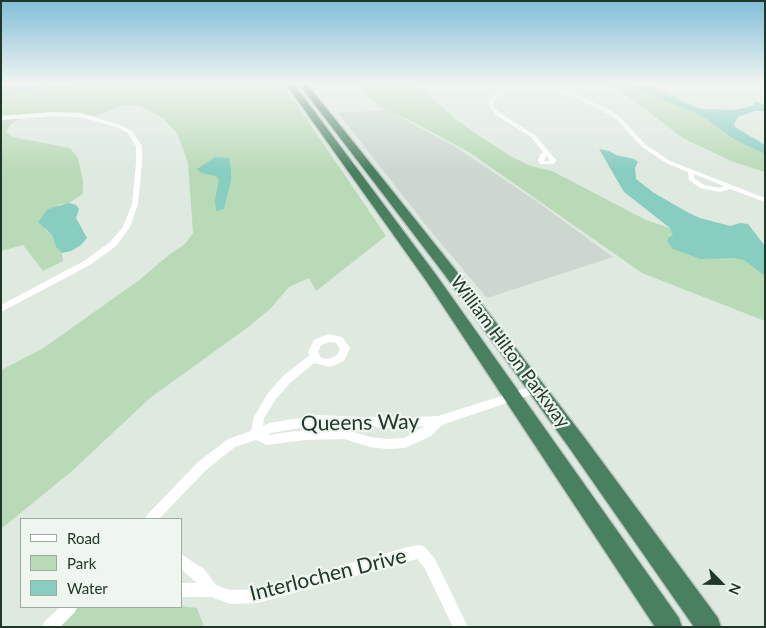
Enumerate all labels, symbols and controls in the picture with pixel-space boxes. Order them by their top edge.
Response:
street label: William Hilton Parkway [446,272,574,432]
street label: Queens Way [301,409,419,437]
legend [20,518,182,608]
text: Road [67,529,100,547]
street label: Interlochen Drive [247,543,409,607]
text: Park [67,554,96,572]
north arrow [696,558,746,608]
text: Water [67,579,108,597]
text: N [725,581,745,597]

